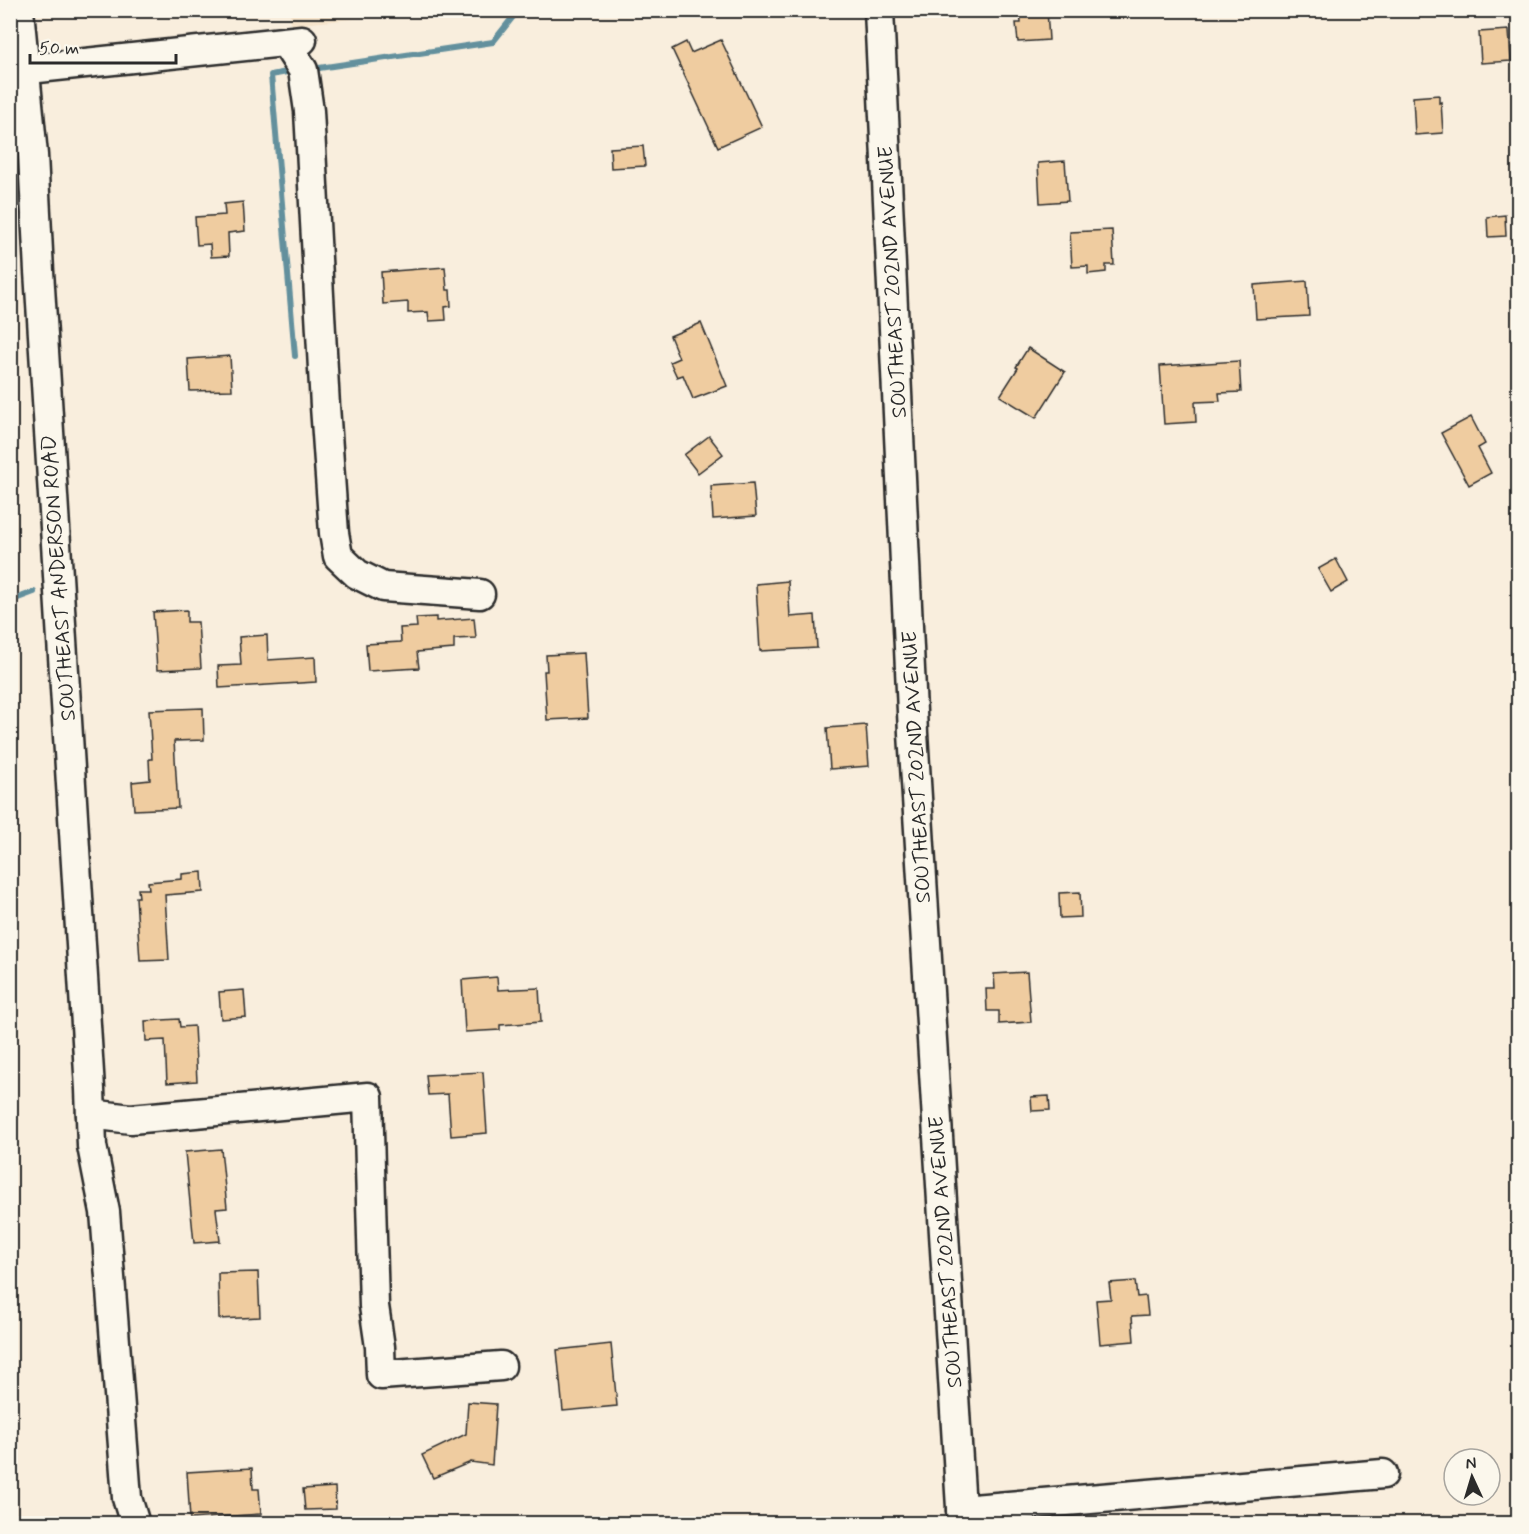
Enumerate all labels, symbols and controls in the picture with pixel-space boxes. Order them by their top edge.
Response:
scale bar [30,27,176,65]
text: 50 m [39,37,79,61]
street label: SOUTHEAST 202ND AVENUE [872,145,914,419]
street label: SOUTHEAST ANDERSON ROAD [35,434,83,722]
street label: SOUTHEAST 202ND AVENUE [896,630,938,904]
street label: SOUTHEAST 202ND AVENUE [923,1115,969,1389]
north arrow [1442,1447,1502,1507]
text: N [1465,1453,1477,1474]

